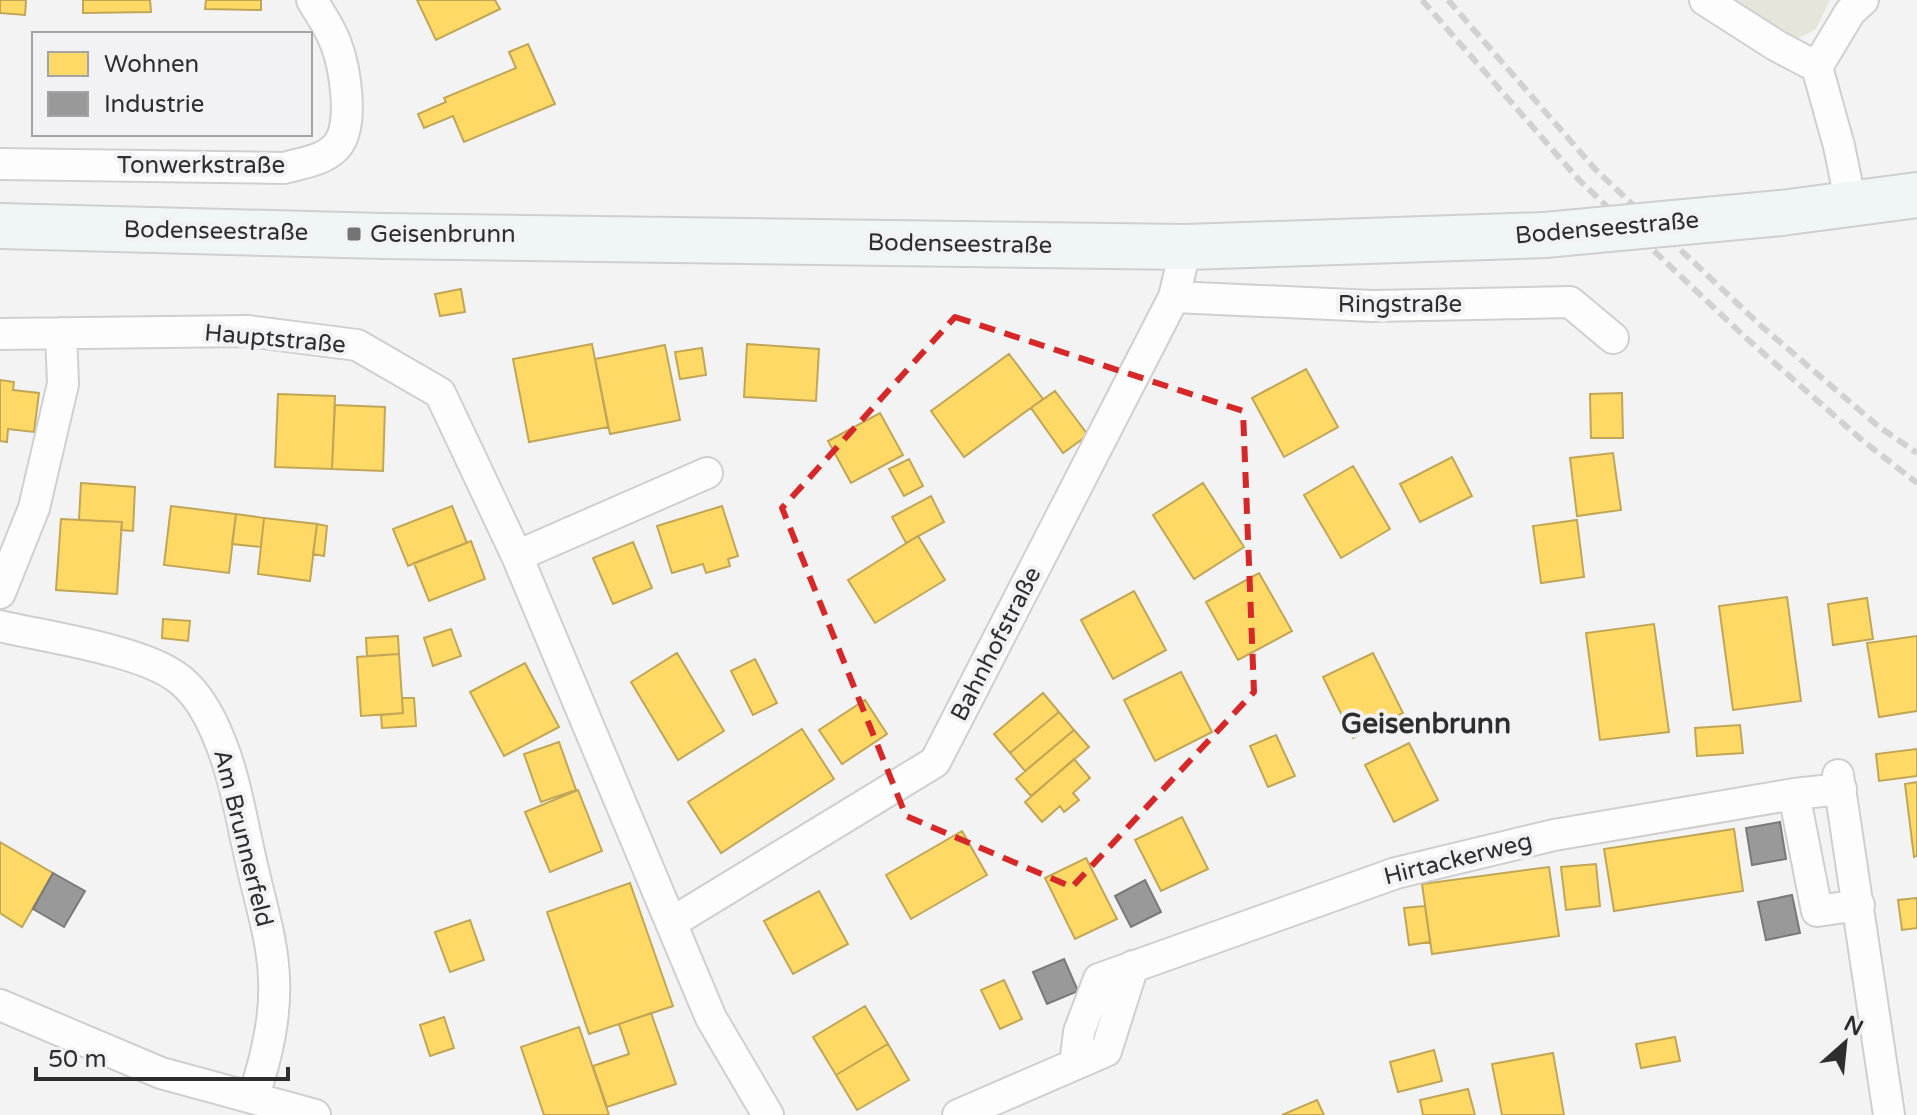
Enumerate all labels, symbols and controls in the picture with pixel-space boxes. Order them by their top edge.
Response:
legend [32,32,312,136]
text: Wohnen [104,50,199,79]
text: Industrie [104,90,204,119]
street label: Tonwerkstraße [117,151,285,180]
street label: Bodenseestraße [1514,206,1700,250]
street label: Bodenseestraße [123,215,309,247]
place label: Geisenbrunn [370,220,516,249]
marker: Geisenbrunn [345,225,363,243]
street label: Bodenseestraße [867,228,1053,260]
street label: Ringstraße [1338,290,1462,319]
street label: Hauptstraße [203,318,347,360]
street label: Bahnhofstraße [945,562,1047,726]
district label: Geisenbrunn [1341,707,1511,741]
street label: Am Brunnerfeld [207,746,279,930]
street label: Hirtackerweg [1381,827,1535,891]
north arrow [1805,1003,1885,1083]
text: N [1840,1010,1867,1042]
scale bar [36,1031,288,1081]
text: 50 m [48,1045,106,1074]

